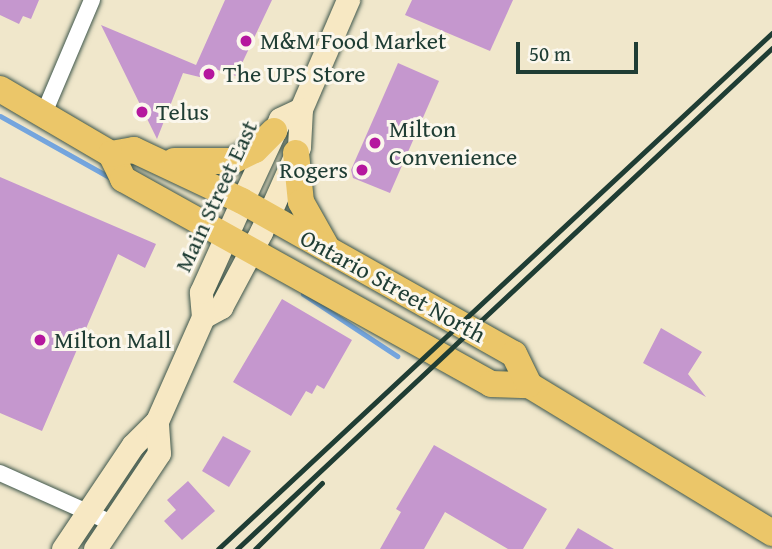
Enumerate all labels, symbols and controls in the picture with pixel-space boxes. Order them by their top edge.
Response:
place label: M&M Food Market [260,27,447,55]
scale bar [520,28,642,72]
marker: M&M Food Market [238,33,254,49]
text: 50 m [529,38,571,69]
place label: The UPS Store [223,60,365,88]
marker: The UPS Store [201,66,217,82]
place label: Telus [156,98,209,126]
marker: Telus [134,104,150,120]
place label: Milton Convenience [389,115,517,171]
street label: Main Street East [168,116,264,276]
marker: Milton Convenience [367,135,383,151]
place label: Rogers [279,156,348,184]
marker: Rogers [354,162,370,178]
street label: Ontario Street North [295,223,491,349]
place label: Milton Mall [54,326,171,354]
marker: Milton Mall [32,332,48,348]

